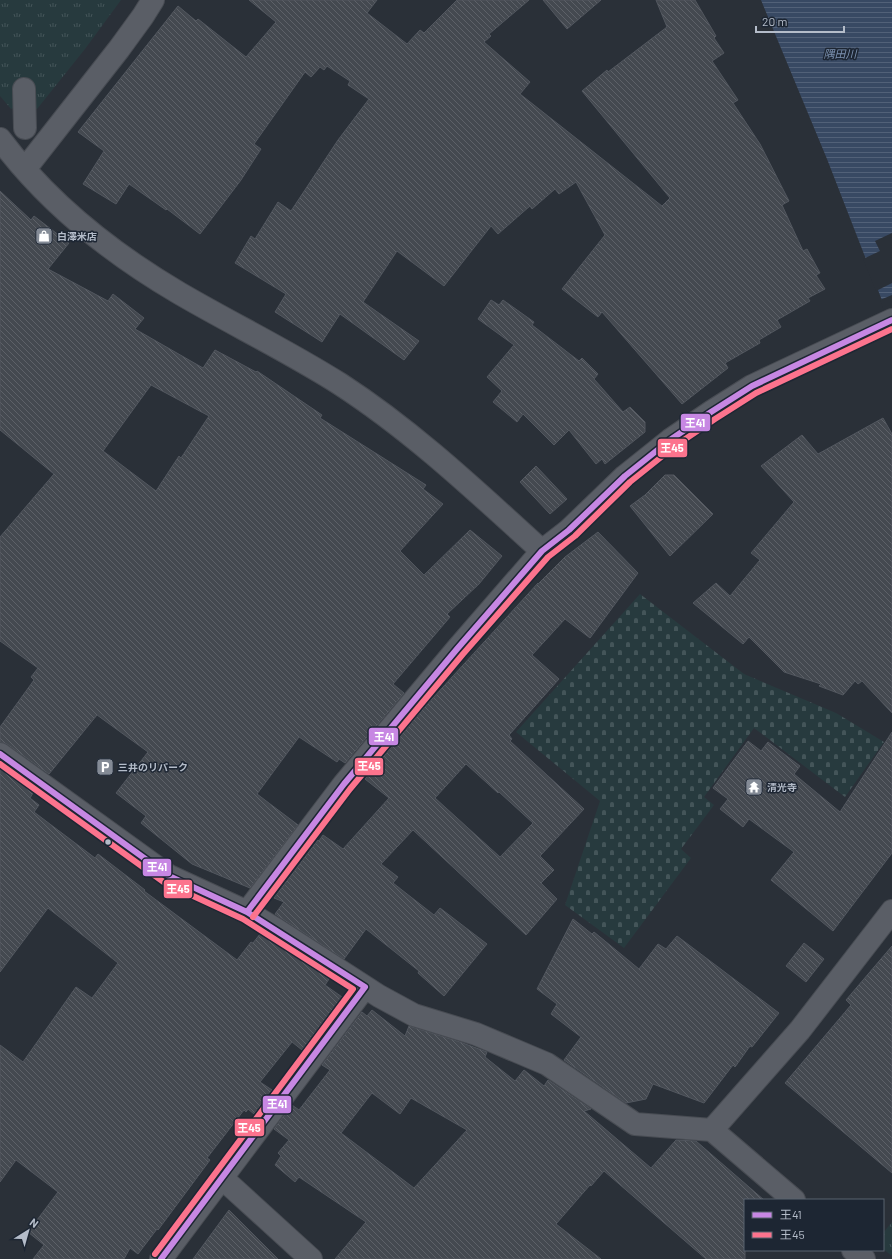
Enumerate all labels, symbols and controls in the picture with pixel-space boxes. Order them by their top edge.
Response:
scale bar [756,8,844,34]
text: 20 m [762,14,788,28]
water label: 隅田川 [824,47,857,60]
shop icon: 白澤米店 [34,226,54,246]
place label: 白澤米店 [57,230,97,242]
line badge: 王41 [680,413,711,432]
text: 王41 [685,416,705,429]
line badge: 王45 [657,438,688,458]
text: 王45 [660,441,684,454]
line badge: 王41 [368,727,399,746]
text: 王41 [374,730,394,743]
parking icon: 三井のリパーク [95,757,115,777]
line badge: 王45 [354,757,384,776]
text: 王45 [357,759,381,772]
place label: 三井のリパーク [118,761,188,773]
temple icon: 清光寺 [744,777,764,797]
place label: 清光寺 [767,781,797,793]
unlabelled marker [103,837,113,847]
line badge: 王41 [142,858,172,877]
text: 王41 [147,860,167,873]
line badge: 王45 [163,879,193,899]
text: 王45 [166,882,190,895]
line badge: 王41 [262,1095,292,1114]
text: 王41 [267,1097,287,1110]
line badge: 王45 [234,1118,265,1137]
text: 王45 [237,1121,261,1134]
legend [744,1199,884,1251]
text: 王41 [780,1207,802,1221]
north arrow [8,1211,48,1251]
text: N [27,1215,41,1230]
text: 王45 [780,1227,805,1241]

